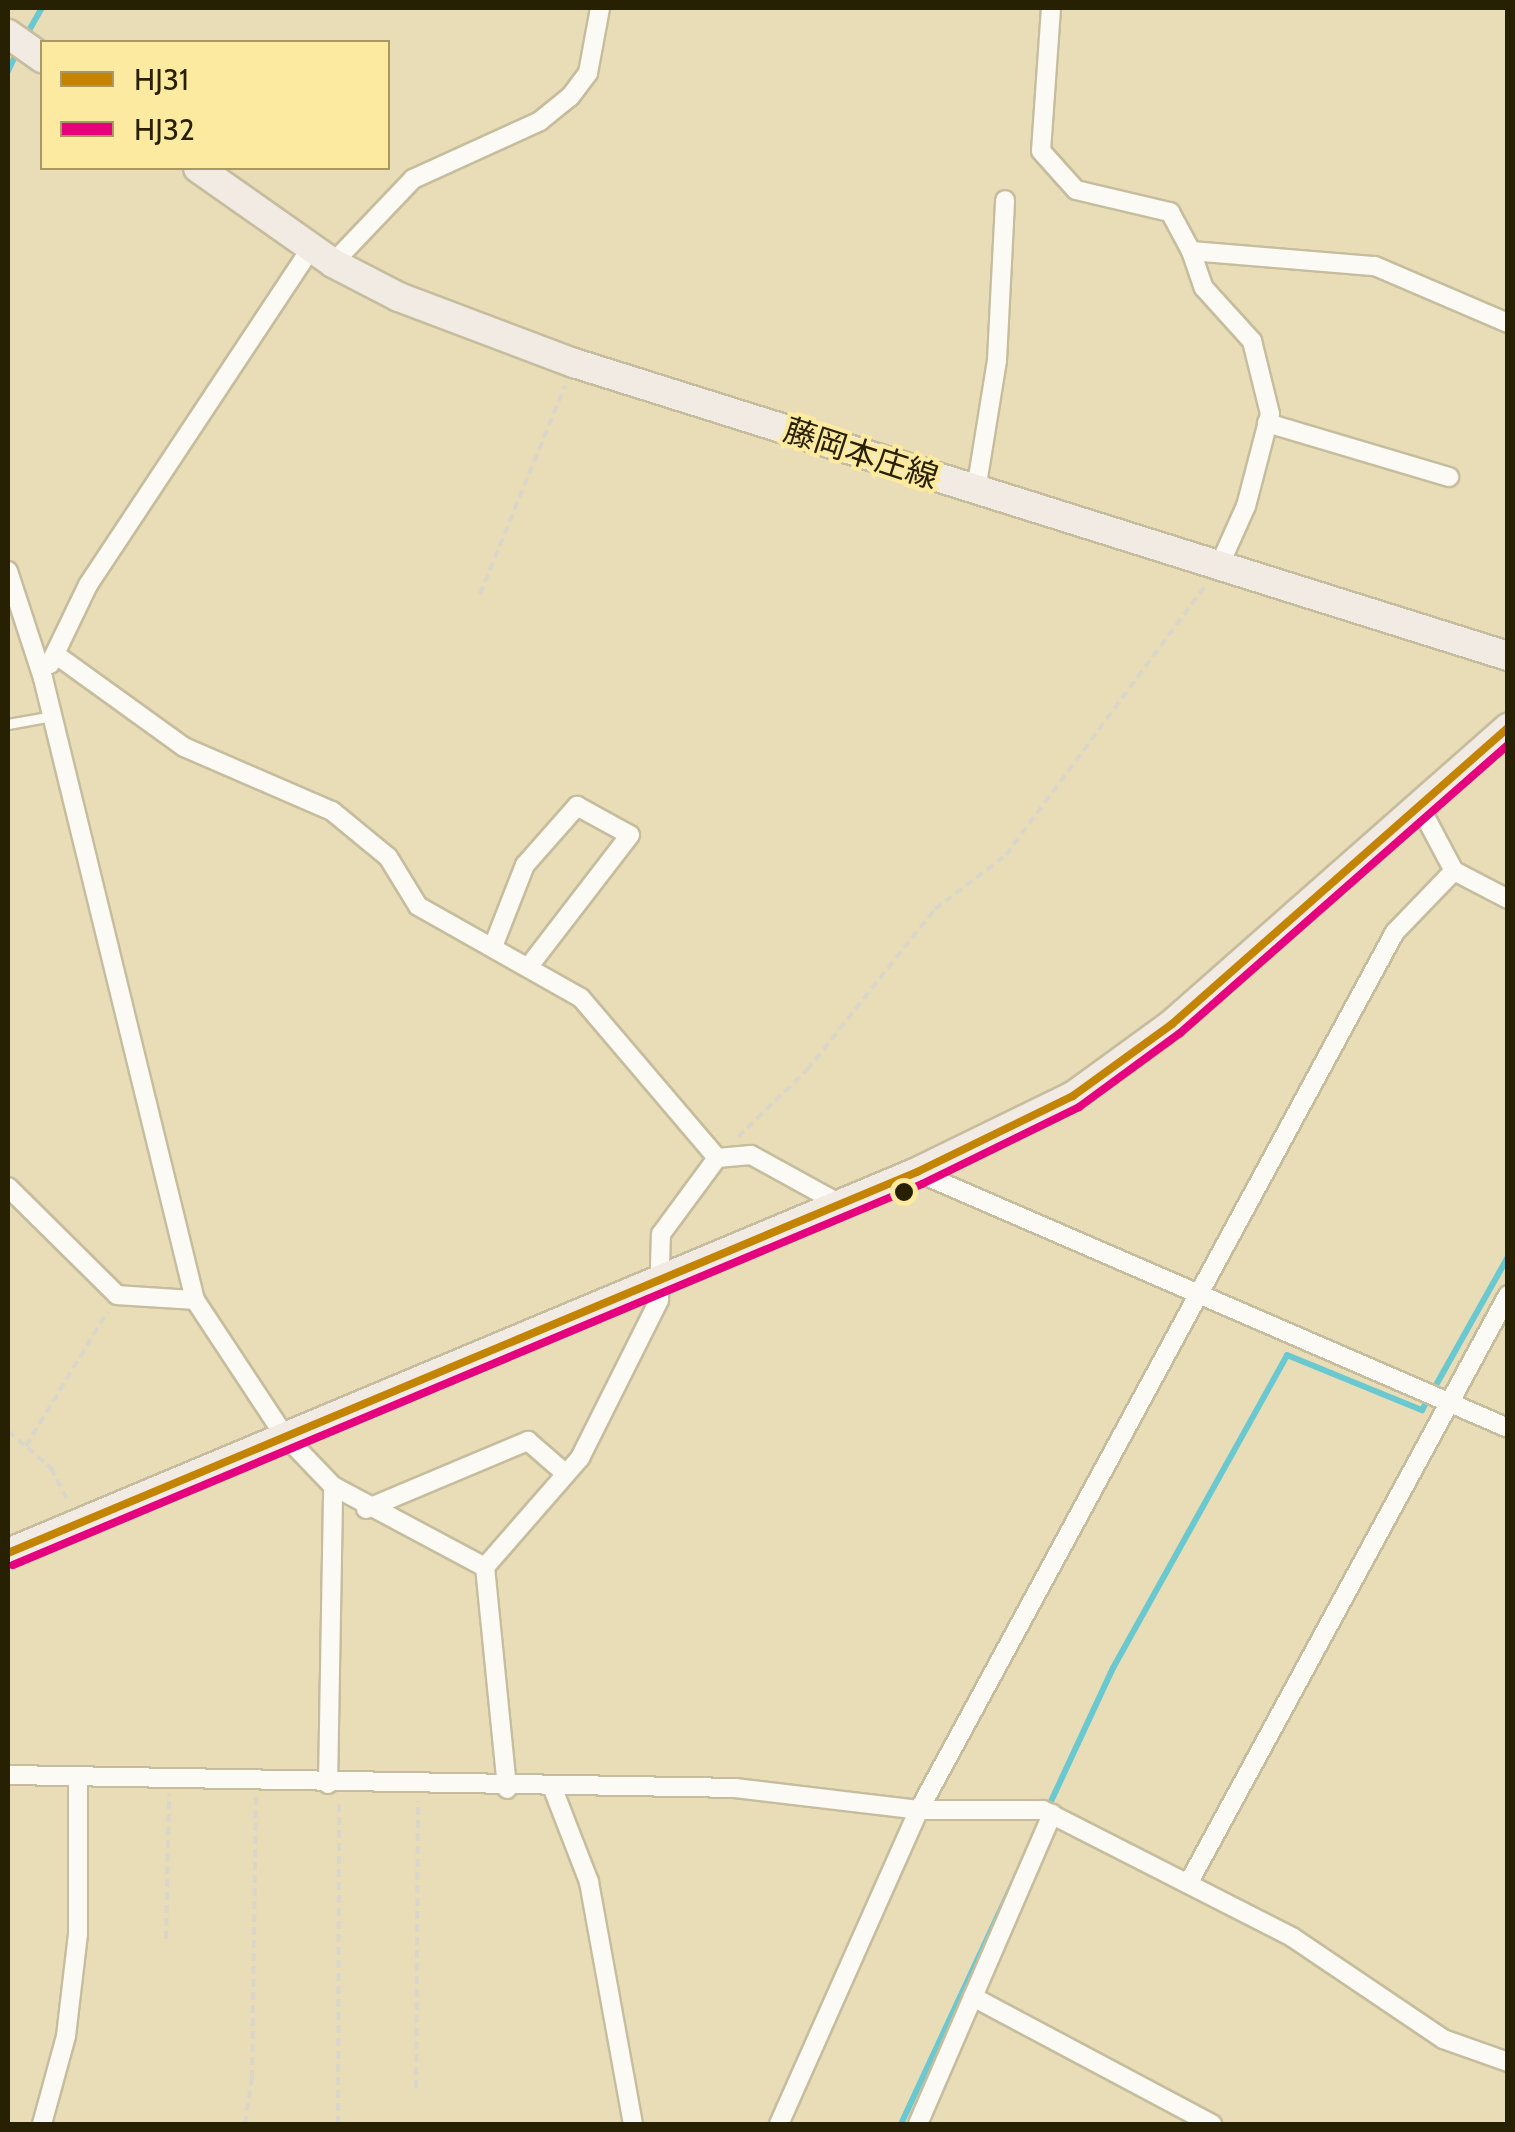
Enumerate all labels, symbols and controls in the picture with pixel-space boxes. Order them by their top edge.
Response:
legend [40,40,390,170]
text: HJ31 [134,61,189,98]
text: HJ32 [134,111,195,148]
street label: 藤岡本庄線 [779,411,943,497]
unlabelled marker [894,1182,914,1202]

